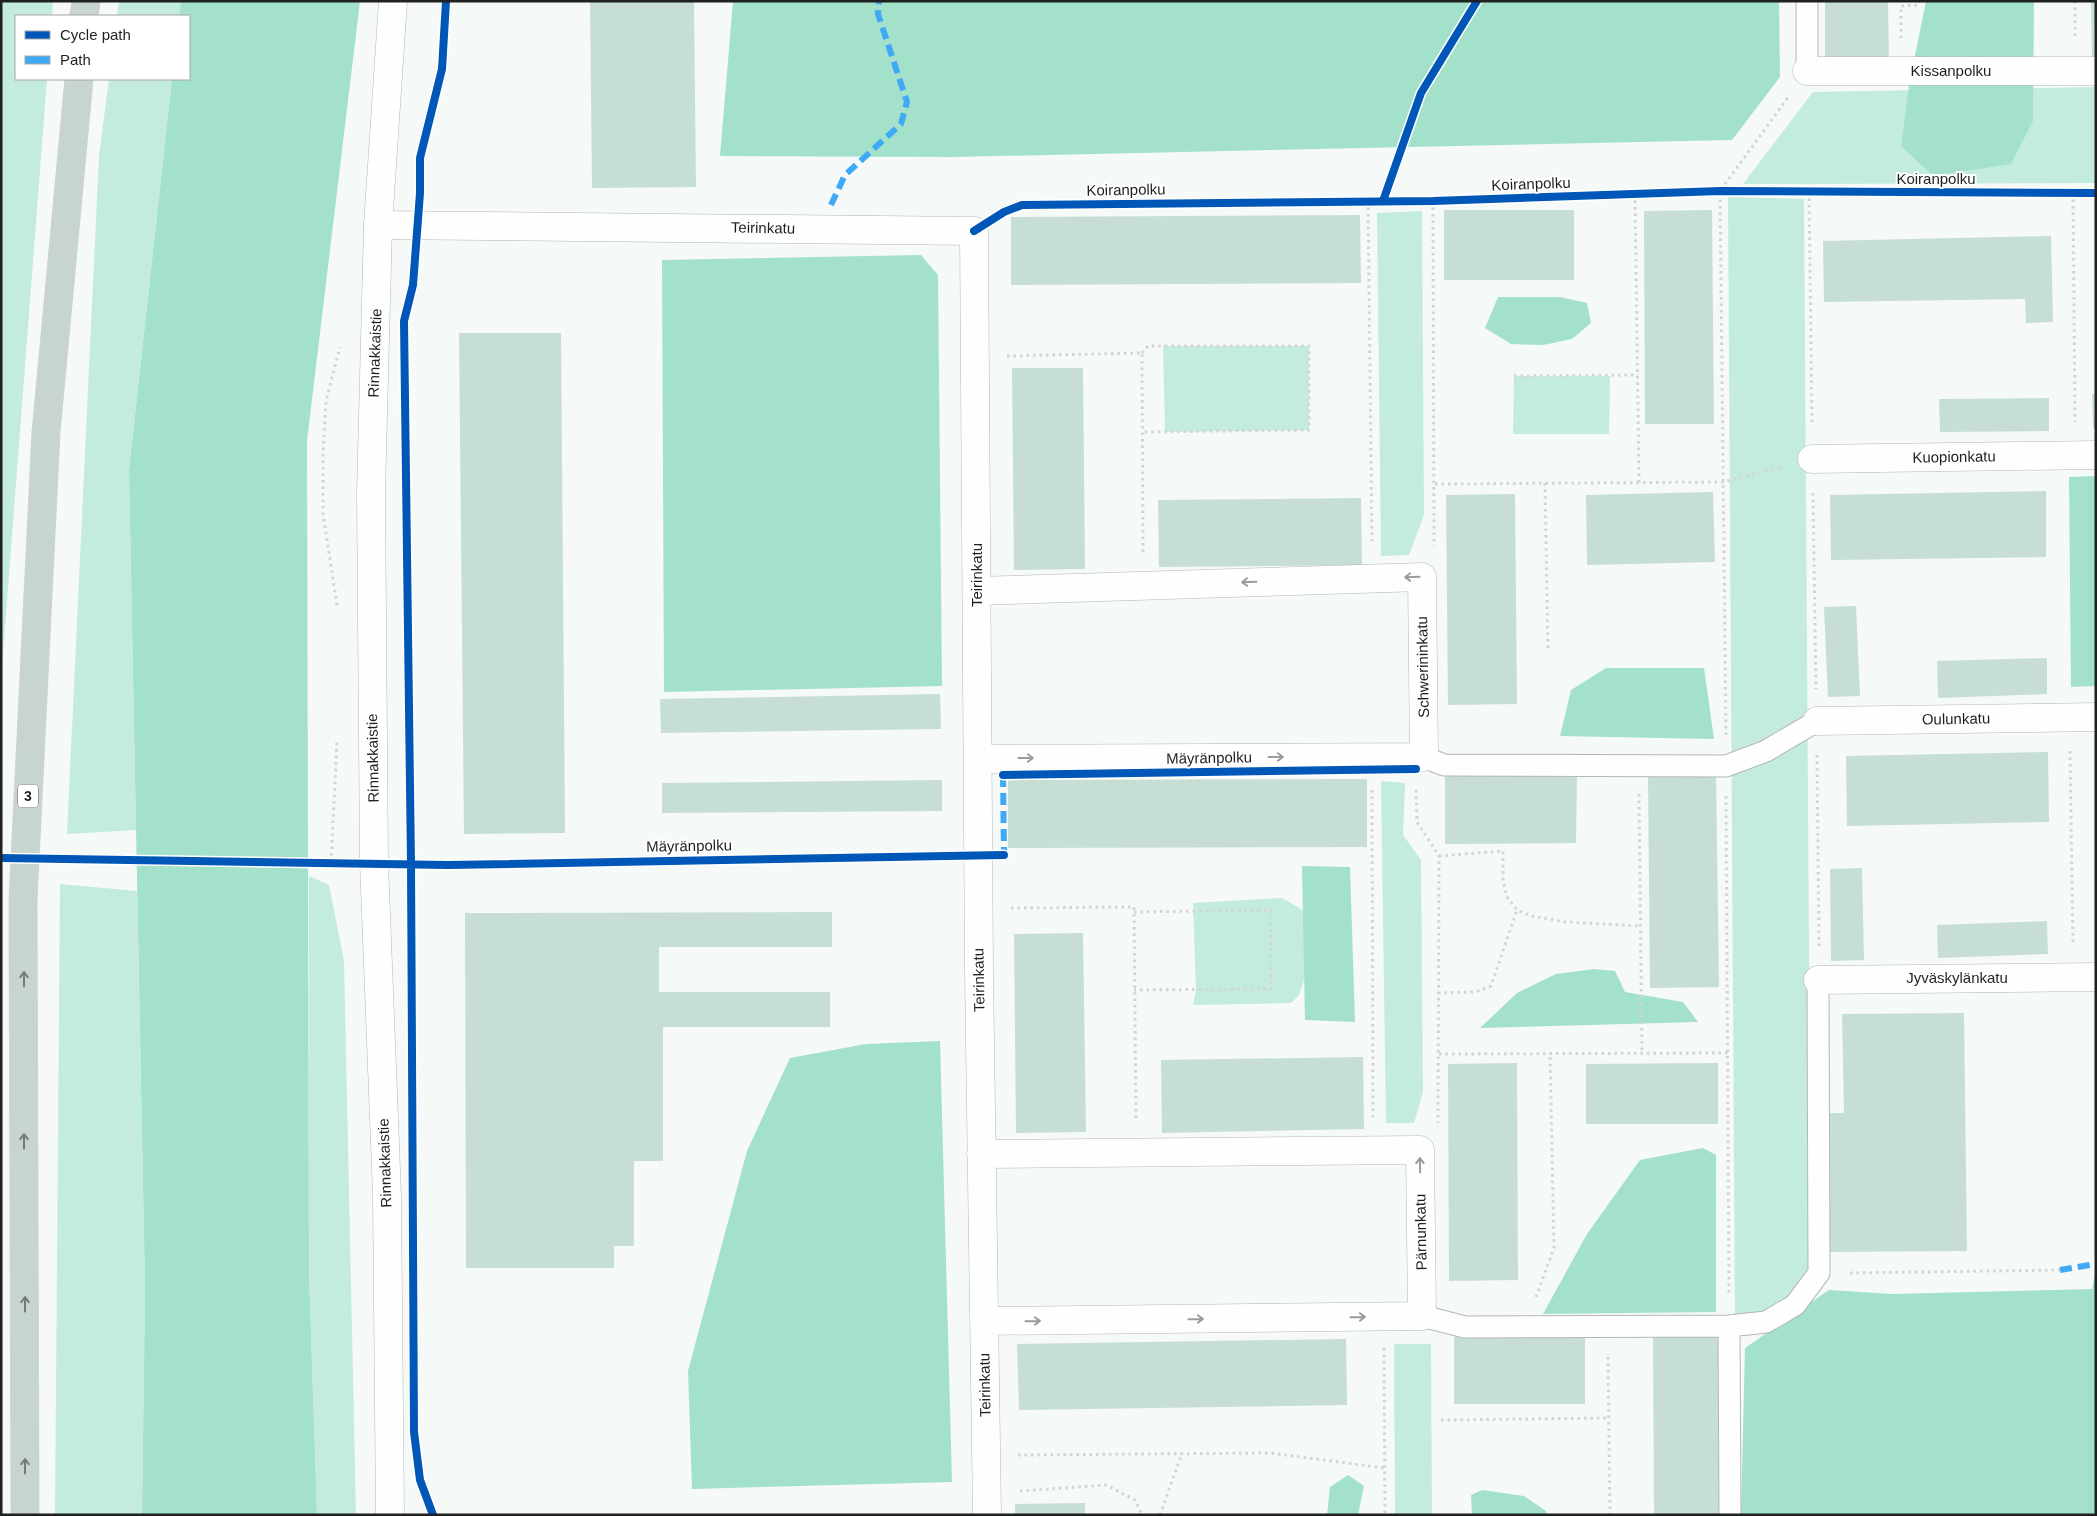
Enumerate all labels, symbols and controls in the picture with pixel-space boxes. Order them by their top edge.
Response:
legend [15,15,190,80]
text: Cycle path [60,26,131,43]
text: Path [60,51,91,68]
street label: Kissanpolku [1911,62,1991,79]
street label: Koiranpolku [1896,170,1976,187]
street label: Koiranpolku [1491,174,1571,193]
street label: Koiranpolku [1086,180,1166,199]
street label: Teirinkatu [731,218,795,237]
street label: Rinnakkaistie [364,308,385,398]
street label: Kuopionkatu [1912,447,1996,466]
street label: Teirinkatu [968,543,985,607]
one-way arrow [1404,572,1420,582]
one-way arrow [1241,577,1258,587]
street label: Schwerininkatu [1413,616,1432,718]
street label: Oulunkatu [1922,709,1990,728]
street label: Rinnakkaistie [363,713,382,803]
street label: Mäyränpolku [1166,748,1252,767]
one-way arrow [1268,752,1284,762]
one-way arrow [1018,753,1034,763]
road number: 3 [18,784,38,808]
street label: Mäyränpolku [646,836,732,855]
street label: Teirinkatu [969,948,988,1012]
street label: Jyväskylänkatu [1906,969,2008,986]
one-way arrow [19,971,29,987]
street label: Rinnakkaistie [374,1118,395,1208]
one-way arrow [19,1133,29,1150]
one-way arrow [1415,1157,1425,1174]
street label: Pärnunkatu [1411,1193,1430,1271]
one-way arrow [20,1296,30,1312]
one-way arrow [1350,1312,1366,1322]
one-way arrow [1188,1314,1204,1324]
one-way arrow [1025,1316,1041,1325]
street label: Teirinkatu [975,1353,994,1417]
one-way arrow [20,1458,30,1474]

